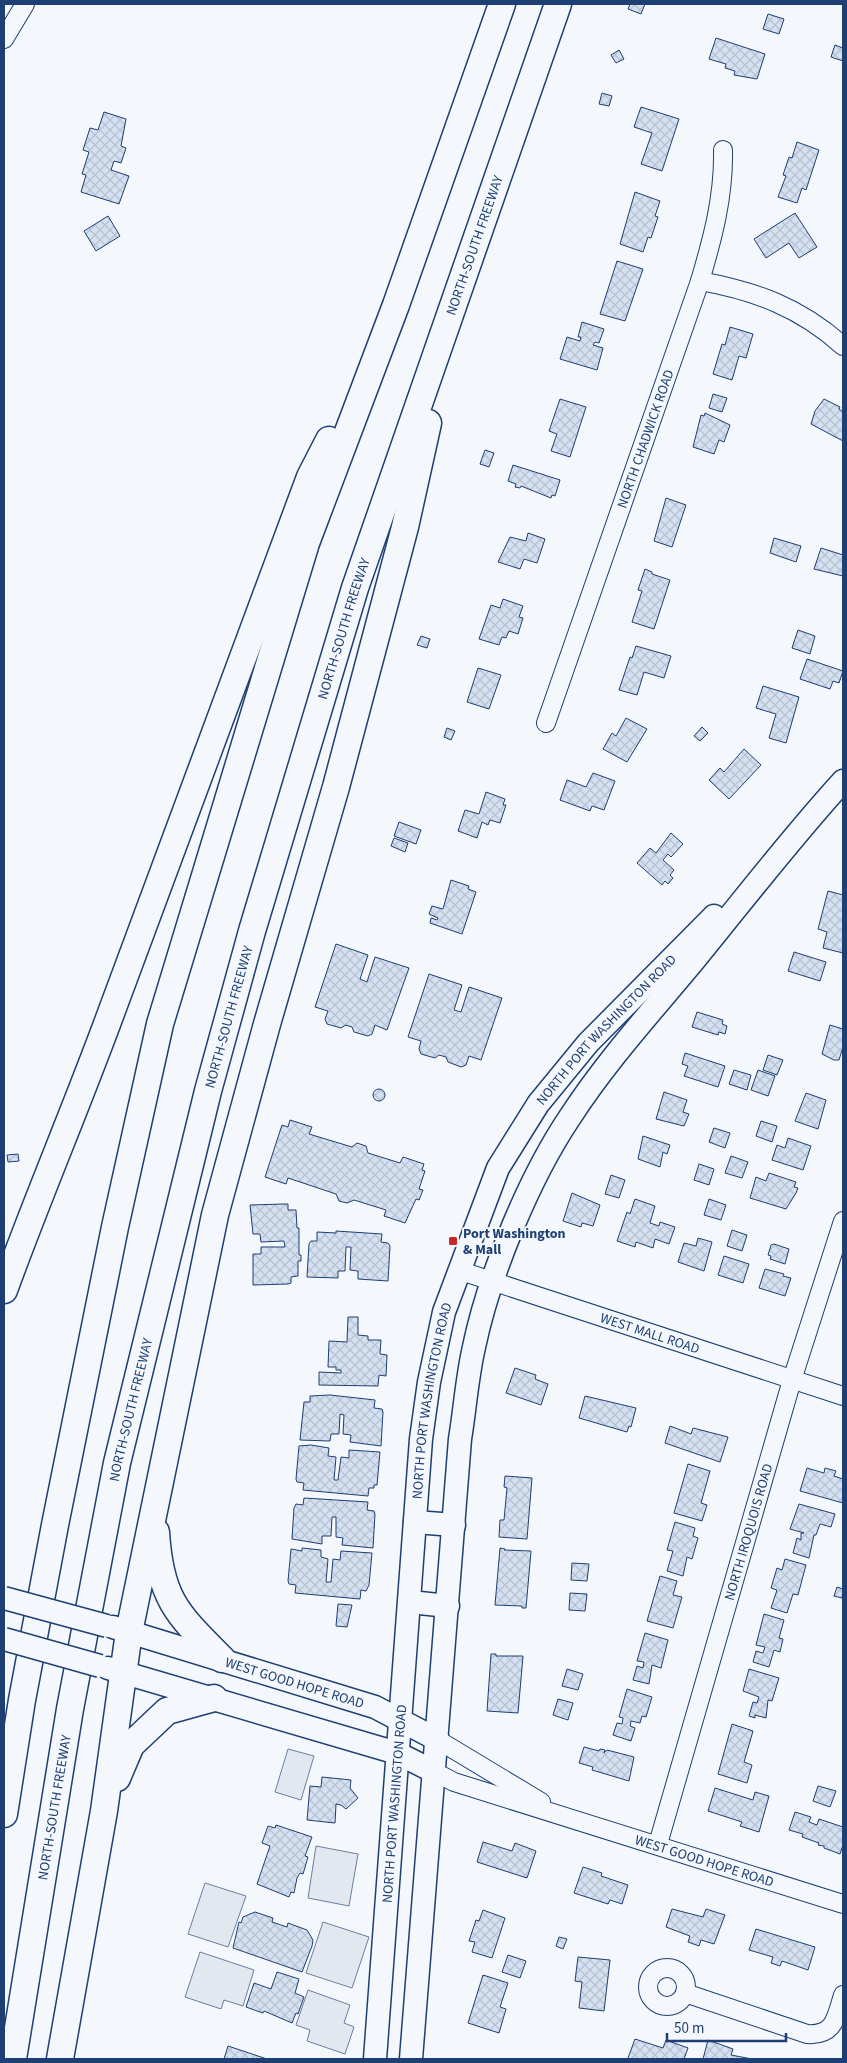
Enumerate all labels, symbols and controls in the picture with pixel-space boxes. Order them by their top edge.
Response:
street label: NORTH-SOUTH FREEWAY [442,173,509,318]
street label: NORTH CHADWICK ROAD [613,367,679,511]
street label: NORTH-SOUTH FREEWAY [313,555,376,702]
street label: NORTH-SOUTH FREEWAY [200,943,259,1091]
street label: NORTH PORT WASHINGTON ROAD [532,950,681,1110]
place label: Port Washington & Mall [463,1224,566,1260]
marker: Port Washington & Mall [447,1235,459,1247]
street label: NORTH PORT WASHINGTON ROAD [408,1300,458,1500]
street label: WEST MALL ROAD [597,1308,702,1359]
street label: NORTH-SOUTH FREEWAY [105,1336,158,1483]
street label: NORTH IROQUOIS ROAD [720,1461,778,1603]
street label: WEST GOOD HOPE ROAD [222,1653,366,1714]
street label: NORTH PORT WASHINGTON ROAD [378,1704,412,1904]
street label: NORTH-SOUTH FREEWAY [33,1733,77,1882]
street label: WEST GOOD HOPE ROAD [632,1830,776,1893]
scale bar [667,2010,786,2042]
text: 50 m [674,2018,704,2039]

